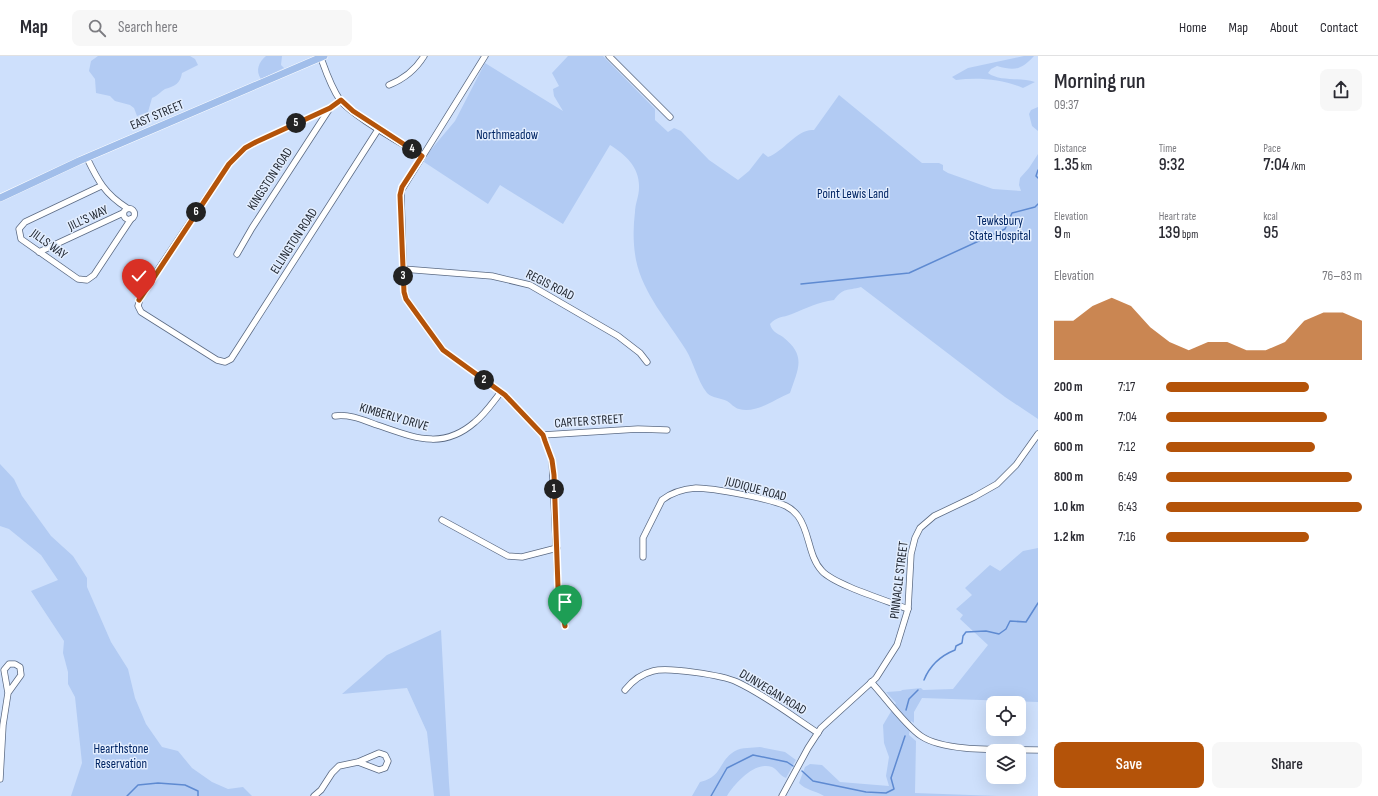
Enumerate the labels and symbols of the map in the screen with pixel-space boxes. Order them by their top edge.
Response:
street label: EAST STREET [128,97,186,133]
pin: 5 [286,113,306,133]
park label: Northmeadow [476,127,539,143]
pin: 4 [402,139,422,159]
street label: KINGSTON ROAD [244,145,296,213]
park label: Point Lewis Land [817,186,889,202]
street label: JILL'S WAY [64,202,111,235]
pin: 6 [186,202,206,222]
street label: ELLINGTON ROAD [267,205,321,277]
park label: Tewksbury State Hospital [969,213,1031,244]
street label: JILLS WAY [27,225,71,263]
pin [122,259,156,300]
pin: 3 [393,266,413,286]
street label: REGIS ROAD [523,266,577,304]
pin: 2 [474,370,494,390]
street label: KIMBERLY DRIVE [358,400,430,434]
street label: CARTER STREET [554,411,624,431]
street label: JUDIQUE ROAD [723,473,788,505]
pin: 1 [544,479,564,499]
street label: PINNACLE STREET [886,540,912,620]
pin [548,585,582,626]
street label: DUNVEGAN ROAD [737,666,809,718]
park label: Hearthstone Reservation [94,741,148,772]

